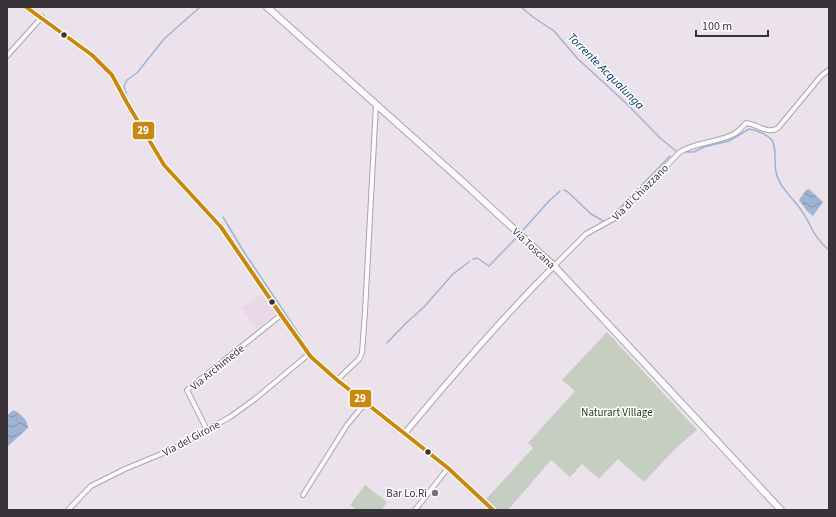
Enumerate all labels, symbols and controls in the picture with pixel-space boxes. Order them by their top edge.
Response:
scale bar [696,12,768,38]
text: 100 m [702,18,732,35]
water label: Torrente Acqualunga [564,29,648,114]
unlabelled marker [59,30,69,40]
line badge: 29 [132,121,155,140]
text: 29 [137,123,149,138]
street label: Via di Chiazzano [609,161,672,224]
street label: Via Toscana [509,225,558,272]
unlabelled marker [267,297,277,307]
street label: Via Archimede [187,341,248,394]
line badge: 29 [349,389,372,408]
text: 29 [354,391,366,406]
park label: Naturart Village [581,405,653,420]
street label: Via del Girone [160,417,223,460]
unlabelled marker [423,447,433,457]
place label: Bar Lo.Ri [386,486,427,501]
marker: Bar Lo.Ri [430,488,440,498]

